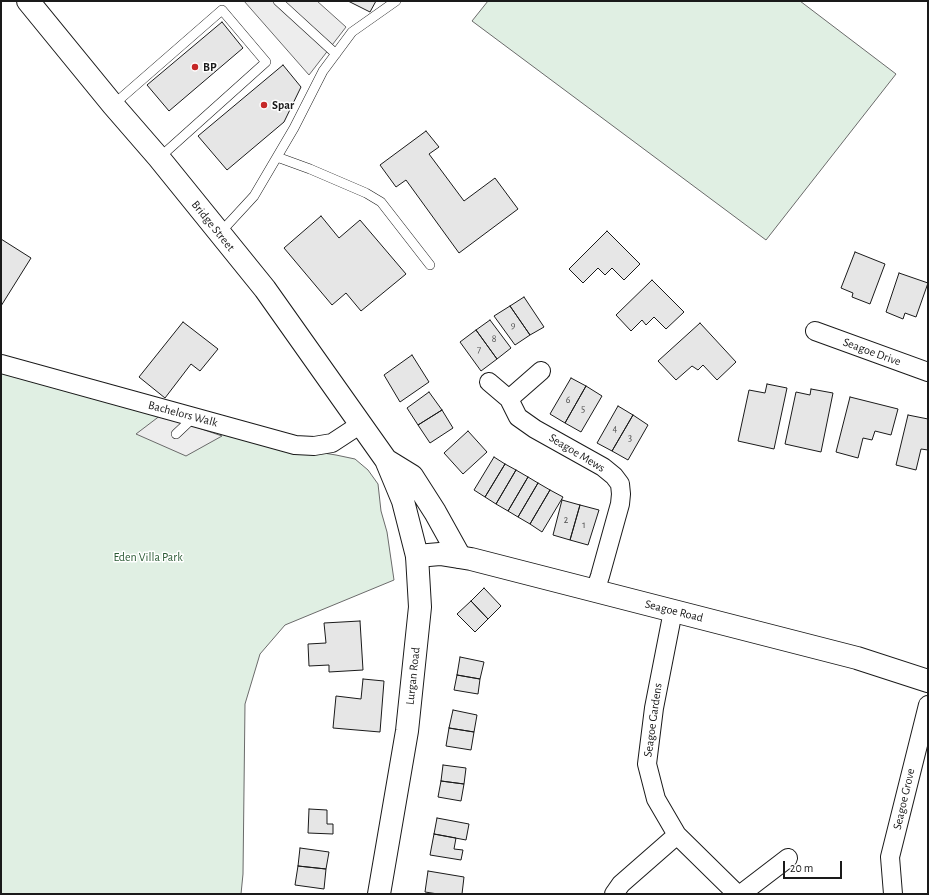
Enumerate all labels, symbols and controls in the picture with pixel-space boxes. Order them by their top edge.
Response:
place label: BP [203,60,217,74]
marker: BP [190,62,200,72]
place label: Spar [272,98,294,112]
marker: Spar [259,100,269,110]
street label: Bridge Street [188,198,238,254]
house number: 9 [511,319,515,331]
house number: 8 [492,333,496,345]
street label: Seagoe Drive [841,335,903,369]
house number: 7 [477,344,481,356]
house number: 6 [566,394,570,406]
street label: Bachelors Walk [147,398,219,430]
house number: 5 [581,403,585,415]
house number: 4 [613,423,617,435]
street label: Seagoe Mews [546,431,608,475]
house number: 3 [628,432,632,444]
house number: 2 [564,514,568,526]
house number: 1 [582,519,586,531]
park label: Eden Villa Park [113,550,183,564]
street label: Seagoe Road [643,597,705,625]
street label: Lurgan Road [403,646,423,706]
street label: Seagoe Gardens [641,682,665,758]
street label: Seagoe Grove [890,767,918,831]
scale bar [785,853,844,879]
text: 20 m [790,862,813,874]

